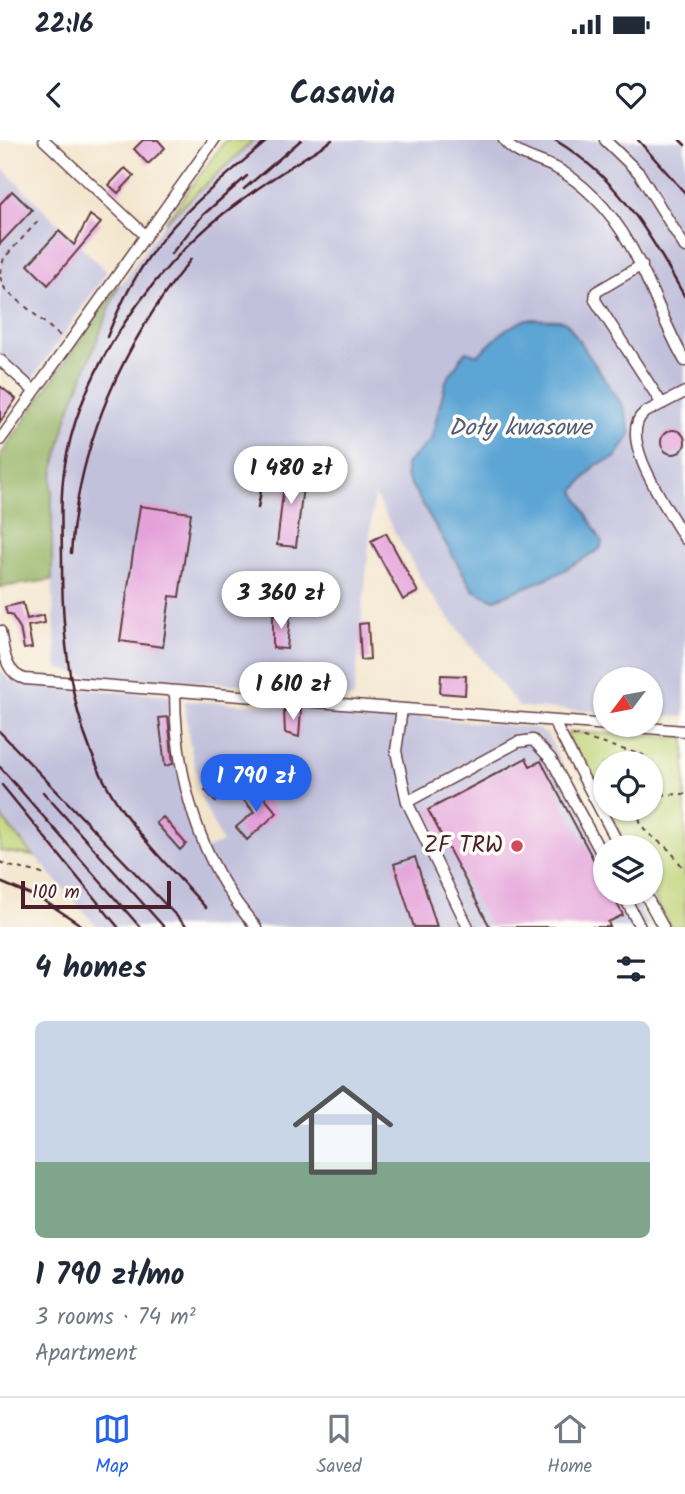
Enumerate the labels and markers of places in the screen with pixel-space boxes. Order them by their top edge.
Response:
pin: 1 480 zł [219,446,363,506]
pin: 3 360 zł [209,572,353,631]
pin: 1 610 zł [221,662,365,722]
pin: 1 790 zł [184,754,328,814]
place label: ZF TRW [424,828,503,864]
marker: ZF TRW [509,838,525,854]

